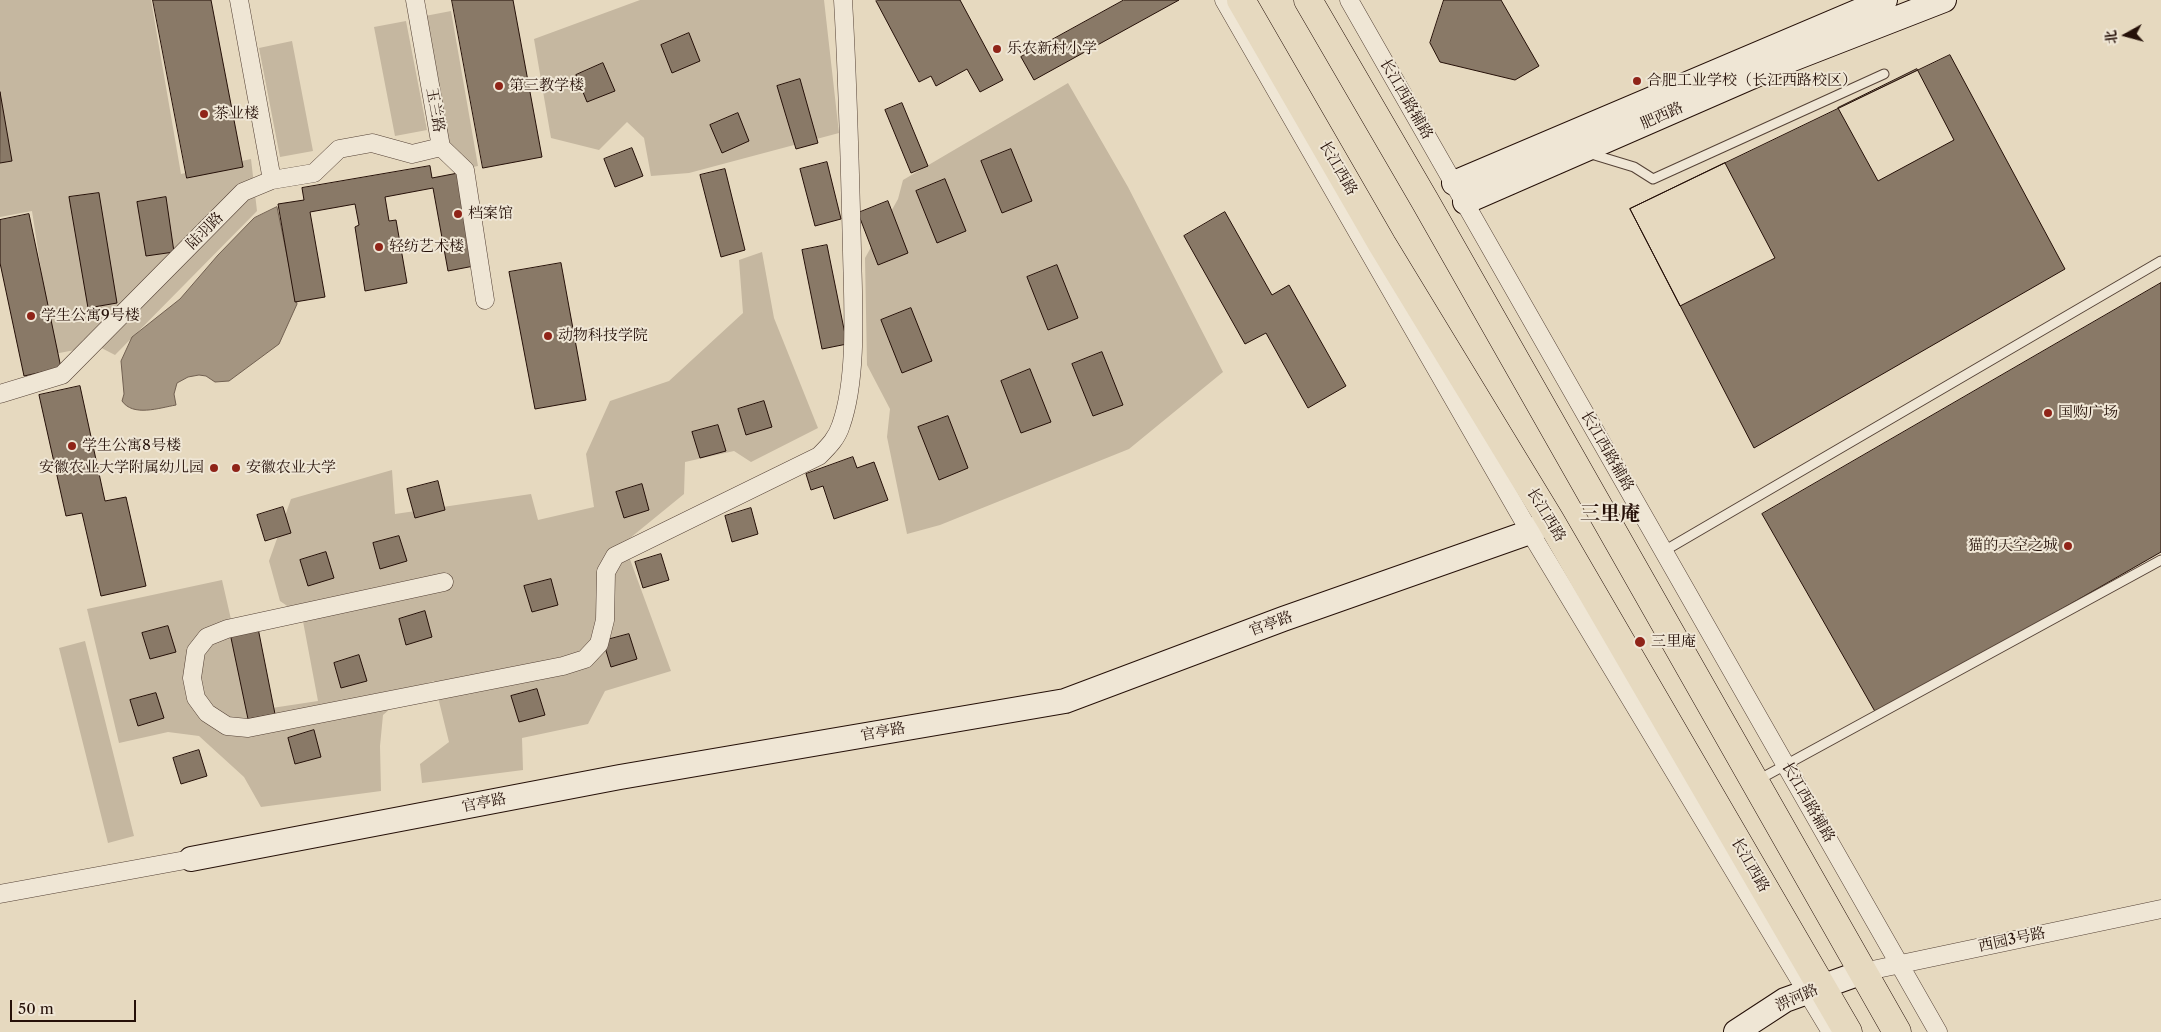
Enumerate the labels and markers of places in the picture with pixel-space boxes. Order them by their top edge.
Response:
place label: 乐农新村小学 [1007,40,1097,58]
marker: 乐农新村小学 [991,43,1003,55]
place label: 合肥工业学校（长江西路校区） [1647,72,1857,90]
marker: 合肥工业学校（长江西路校区） [1631,75,1643,87]
place label: 第三教学楼 [509,77,584,95]
marker: 第三教学楼 [493,80,505,92]
place label: 茶业楼 [214,105,259,123]
marker: 茶业楼 [198,108,210,120]
place label: 档案馆 [468,205,513,223]
marker: 档案馆 [452,208,464,220]
place label: 轻纺艺术楼 [389,238,464,256]
marker: 轻纺艺术楼 [373,241,385,253]
place label: 学生公寓9号楼 [41,307,140,325]
marker: 学生公寓9号楼 [25,310,37,322]
place label: 动物科技学院 [558,327,648,345]
marker: 动物科技学院 [542,330,554,342]
place label: 国购广场 [2058,404,2118,422]
marker: 国购广场 [2042,407,2054,419]
place label: 学生公寓8号楼 [82,437,181,455]
marker: 学生公寓8号楼 [66,440,78,452]
place label: 安徽农业大学附属幼儿园 [39,459,204,477]
place label: 安徽农业大学 [246,459,336,477]
marker: 安徽农业大学附属幼儿园 [208,462,220,474]
marker: 安徽农业大学 [230,462,242,474]
place label: 猫的天空之城 [1968,537,2058,555]
marker: 猫的天空之城 [2062,540,2074,552]
place label: 三里庵 [1651,633,1696,651]
marker: 三里庵 [1633,635,1647,649]

